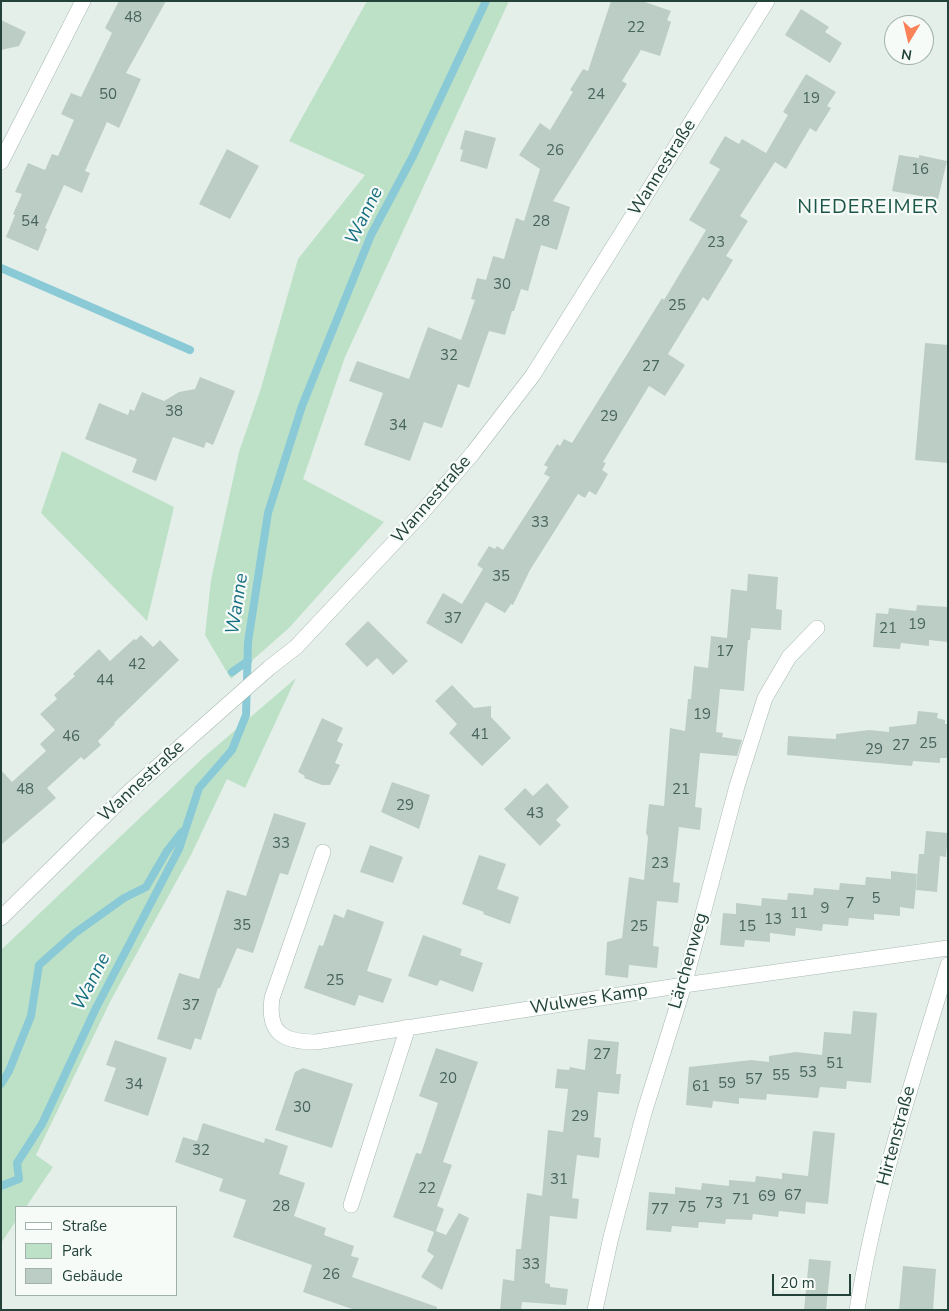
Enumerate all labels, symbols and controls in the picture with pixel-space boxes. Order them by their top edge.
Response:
house number: 48 [124,9,142,27]
north arrow [884,15,934,65]
house number: 22 [627,19,645,37]
text: N [900,44,913,65]
house number: 50 [99,86,117,104]
house number: 24 [587,86,605,104]
house number: 19 [802,90,820,108]
street label: Wannestraße [625,116,701,220]
house number: 26 [546,142,564,160]
house number: 16 [911,161,929,179]
water label: Wanne [341,183,389,249]
district label: NIEDEREIMER [796,196,940,220]
house number: 54 [21,213,39,231]
house number: 28 [532,213,550,231]
house number: 23 [707,234,725,252]
house number: 30 [493,276,511,294]
house number: 25 [668,297,686,315]
house number: 32 [440,347,458,365]
house number: 27 [642,358,660,376]
house number: 38 [165,403,183,421]
house number: 29 [600,408,618,426]
house number: 34 [389,417,407,435]
street label: Wannestraße [388,451,476,549]
house number: 33 [531,514,549,532]
house number: 35 [492,568,510,586]
water label: Wanne [222,572,254,636]
house number: 37 [444,610,462,628]
house number: 19 [908,616,926,634]
house number: 21 [879,620,897,638]
house number: 17 [716,643,734,661]
house number: 42 [128,656,146,674]
house number: 44 [96,672,114,690]
house number: 19 [693,706,711,724]
house number: 41 [471,726,489,744]
house number: 46 [62,728,80,746]
house number: 25 [919,735,937,753]
street label: Wannestraße [94,737,190,827]
house number: 27 [892,737,910,755]
house number: 29 [865,741,883,759]
house number: 48 [16,781,34,799]
house number: 21 [672,781,690,799]
house number: 29 [396,797,414,815]
house number: 43 [526,805,544,823]
house number: 33 [272,835,290,853]
house number: 23 [651,855,669,873]
house number: 5 [872,890,880,908]
house number: 7 [846,895,854,913]
house number: 9 [821,900,829,918]
house number: 11 [790,905,808,923]
street label: Lärchenweg [665,910,713,1012]
house number: 13 [764,911,782,929]
house number: 35 [233,917,251,935]
house number: 25 [630,918,648,936]
house number: 15 [738,918,756,936]
water label: Wanne [68,949,116,1015]
house number: 25 [326,972,344,990]
street label: Wulwes Kamp [529,980,649,1020]
house number: 37 [182,997,200,1015]
house number: 27 [593,1046,611,1064]
house number: 51 [826,1055,844,1073]
house number: 53 [799,1064,817,1082]
house number: 55 [772,1067,790,1085]
house number: 20 [439,1070,457,1088]
house number: 57 [745,1071,763,1089]
house number: 59 [718,1075,736,1093]
house number: 34 [125,1076,143,1094]
house number: 61 [692,1078,710,1096]
street label: Hirtenstraße [873,1084,921,1188]
house number: 30 [293,1099,311,1117]
house number: 29 [571,1108,589,1126]
house number: 32 [192,1142,210,1160]
house number: 31 [550,1171,568,1189]
house number: 22 [418,1180,436,1198]
house number: 67 [784,1187,802,1205]
house number: 69 [758,1188,776,1206]
house number: 71 [732,1191,750,1209]
house number: 73 [705,1195,723,1213]
house number: 28 [272,1198,290,1216]
house number: 75 [678,1199,696,1217]
house number: 77 [651,1201,669,1219]
legend [15,1206,178,1296]
text: Straße [62,1216,107,1236]
text: Park [62,1241,92,1261]
house number: 33 [522,1256,540,1274]
scale bar [774,1264,853,1296]
text: Gebäude [62,1266,123,1286]
house number: 26 [322,1266,340,1284]
text: 20 m [780,1273,815,1293]

